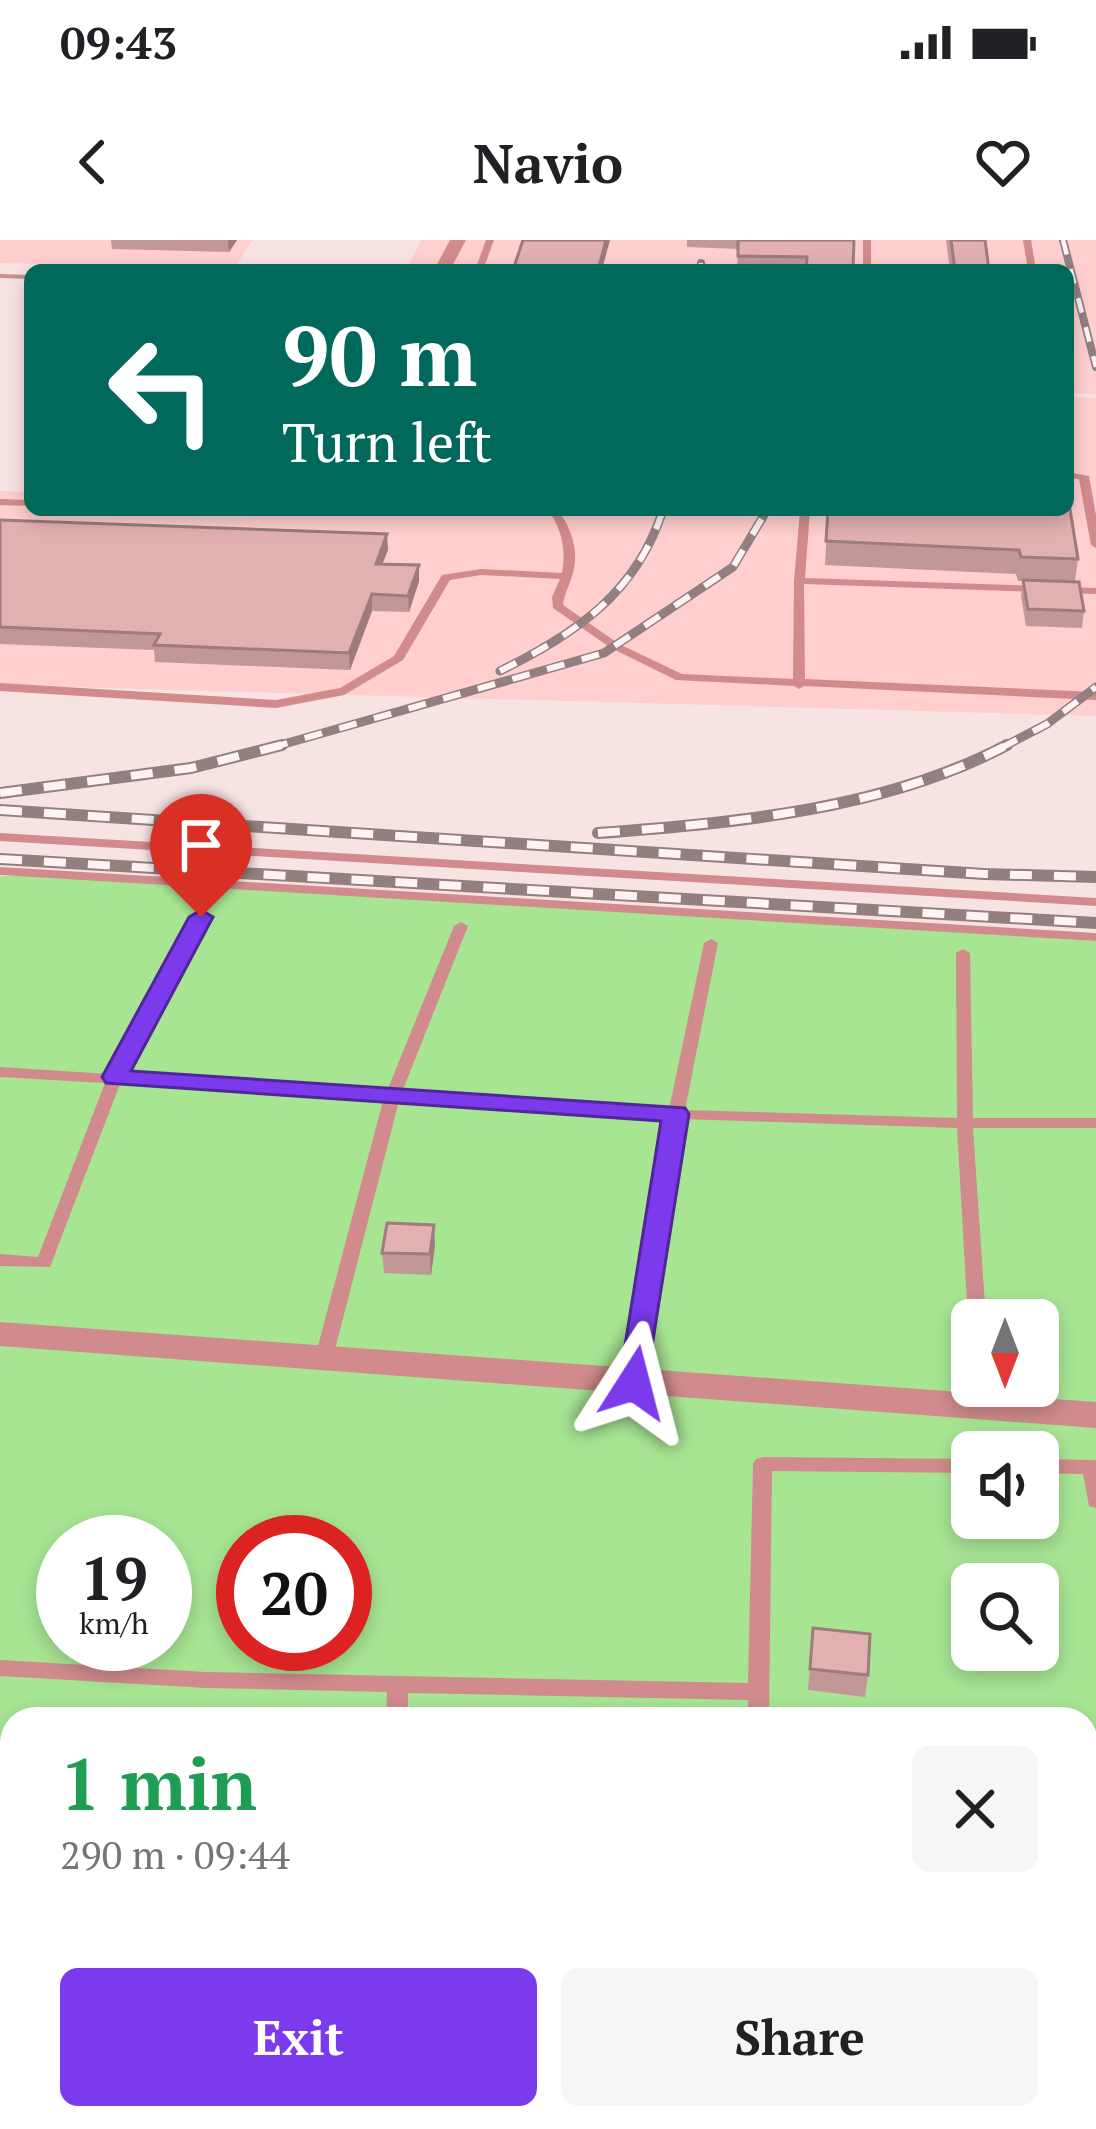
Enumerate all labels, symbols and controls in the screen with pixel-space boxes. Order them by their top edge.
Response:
text: 09:43 [60,12,177,72]
text: Navio [473,127,623,198]
icon: back [60,129,126,195]
icon: heart [970,129,1036,195]
text: 90 m [282,299,477,410]
icon: left [84,312,240,468]
text: Turn left [282,406,492,477]
pin [150,794,252,917]
icon: arrive [168,812,234,878]
north arrow [951,1299,1059,1407]
map controls [951,1299,1059,1671]
position arrow [571,1320,697,1446]
button: sound [951,1431,1059,1539]
speed limit sign: 20 [216,1515,372,1671]
text: 19 [80,1538,148,1617]
button: search [951,1563,1059,1671]
text: km/h [79,1603,149,1643]
text: 1 min [60,1735,257,1831]
button: close [912,1746,1038,1872]
text: 290 m · 09:44 [60,1828,290,1880]
button: Exit [60,1968,537,2106]
button: Share [561,1968,1038,2106]

